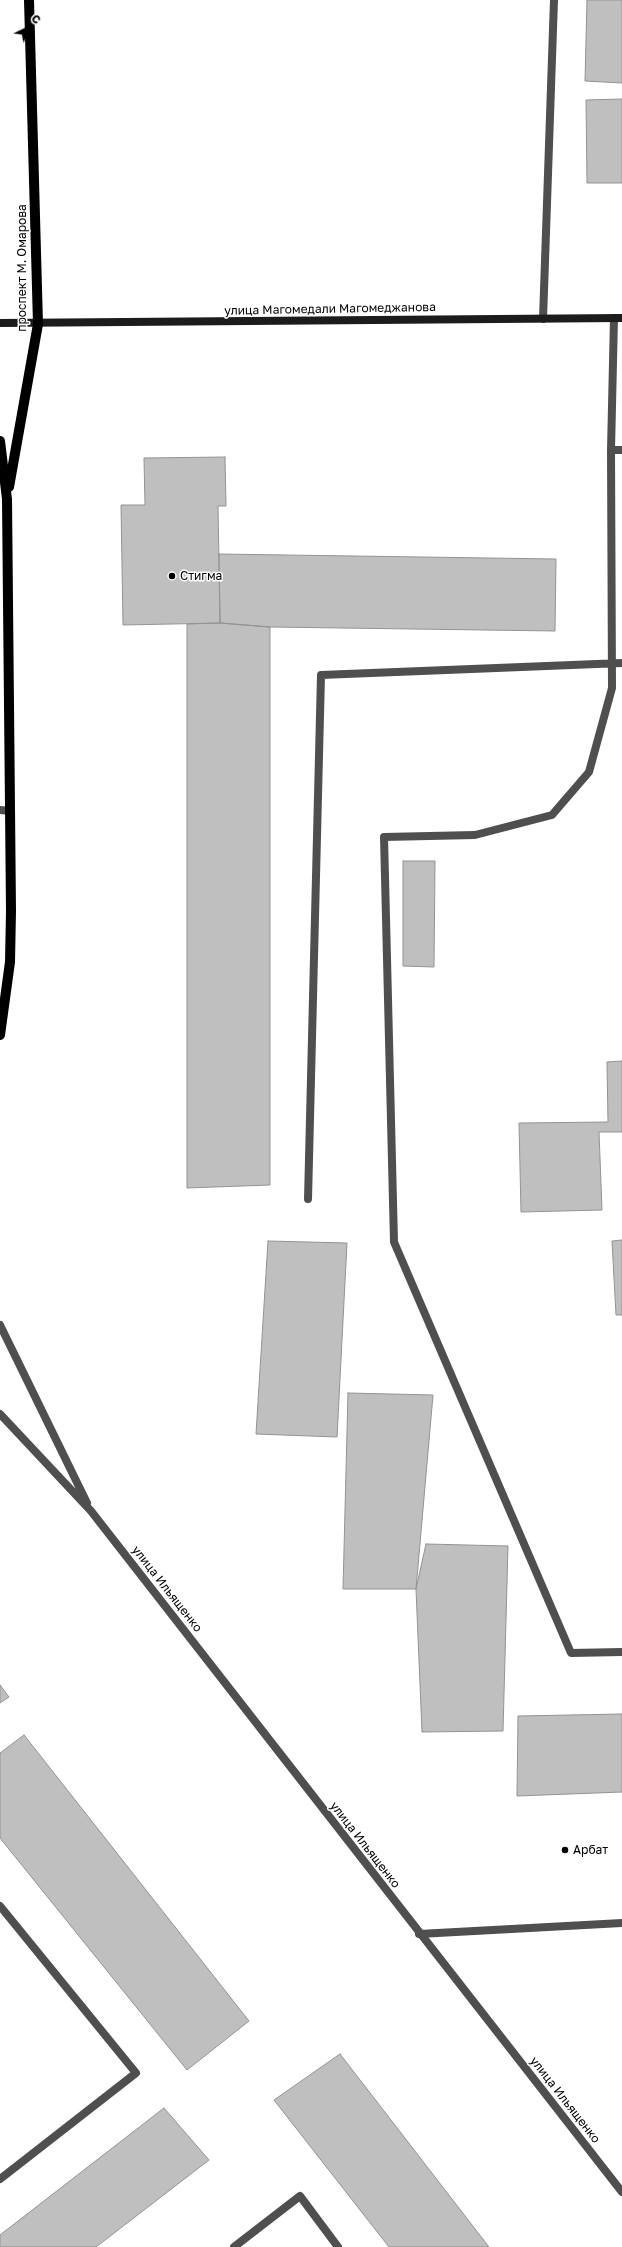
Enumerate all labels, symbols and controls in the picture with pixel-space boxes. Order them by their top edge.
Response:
north arrow [8,8,48,48]
text: С [29,11,44,26]
street label: проспект М. Омарова [15,204,29,332]
street label: улица Магомедали Магомеджанова [224,300,436,318]
place label: Стигма [180,569,222,583]
marker: Стигма [167,571,177,581]
street label: улица Ильященко [129,1543,205,1635]
street label: улица Ильященко [327,1799,403,1891]
place label: Арбат [573,1843,608,1857]
marker: Арбат [560,1845,570,1855]
street label: улица Ильященко [527,2054,603,2146]

